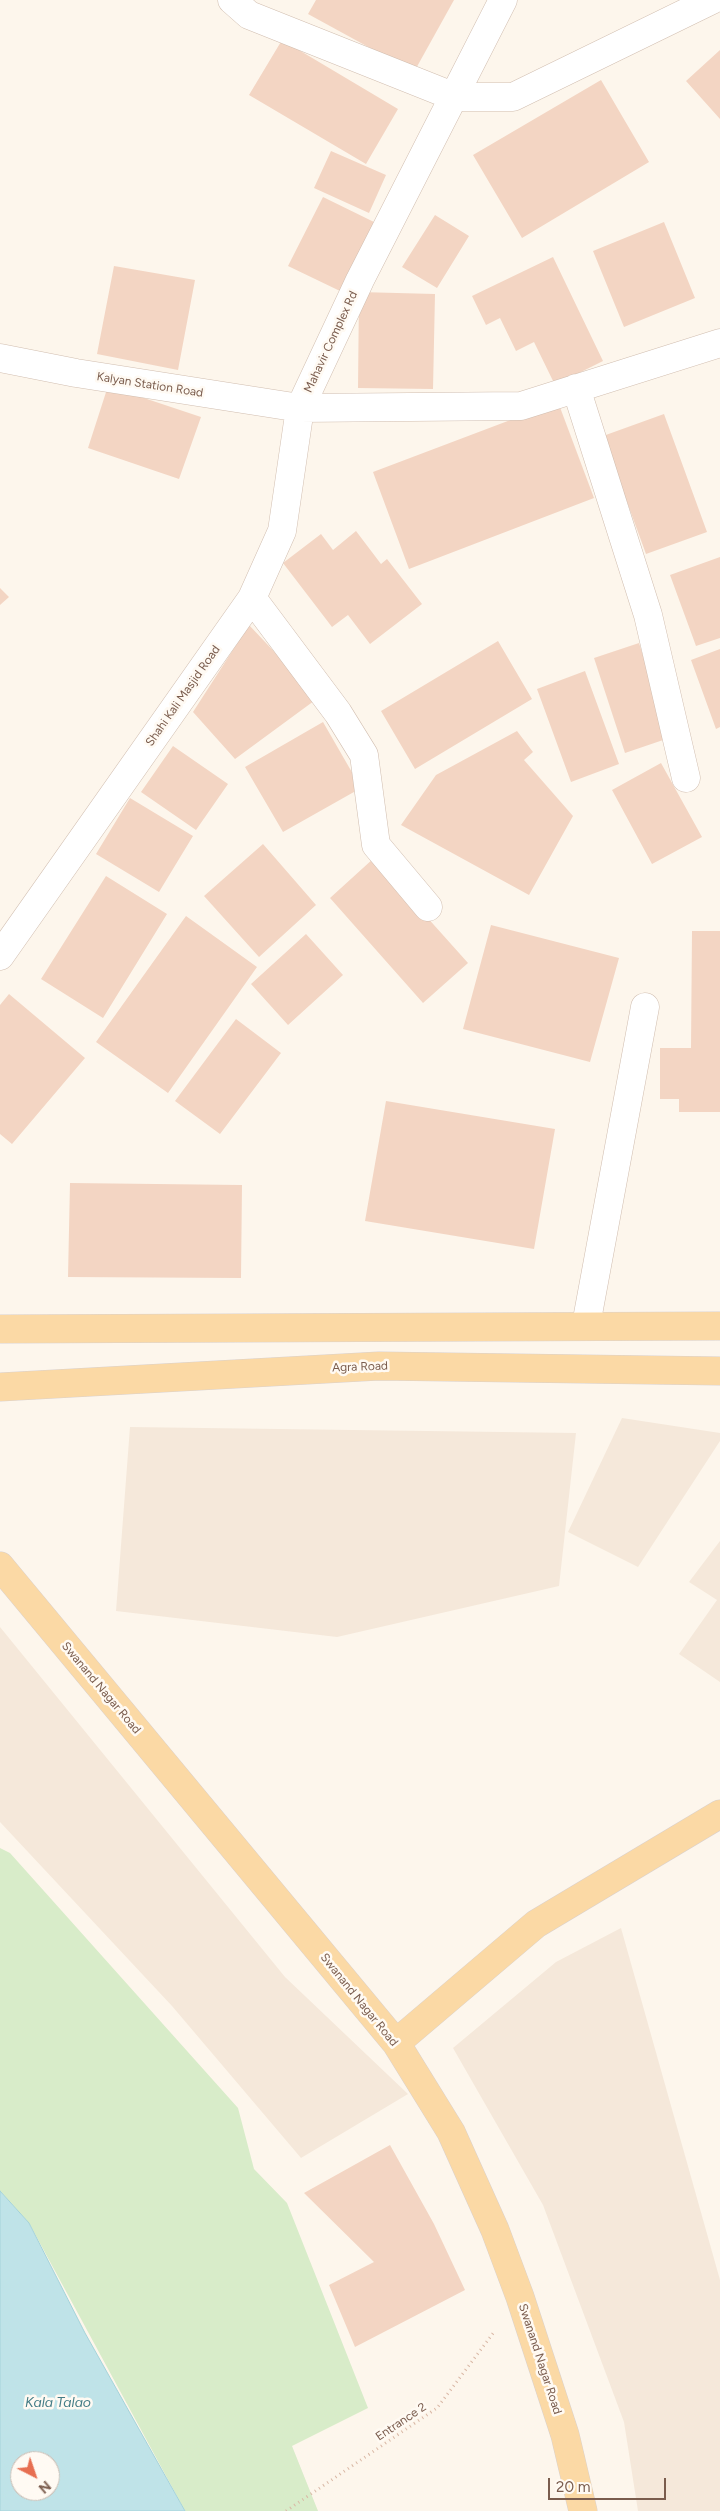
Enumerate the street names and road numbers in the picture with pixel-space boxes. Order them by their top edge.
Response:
street label: Mahavir Complex Rd [301,289,361,395]
street label: Kalyan Station Road [96,369,204,401]
street label: Shahi Kali Masjid Road [143,643,223,749]
street label: Agra Road [332,1359,388,1375]
street label: Swanand Nagar Road [58,1639,144,1737]
street label: Swanand Nagar Road [317,1951,401,2049]
street label: Swanand Nagar Road [515,2302,565,2416]
street label: Entrance 2 [373,2400,429,2444]

